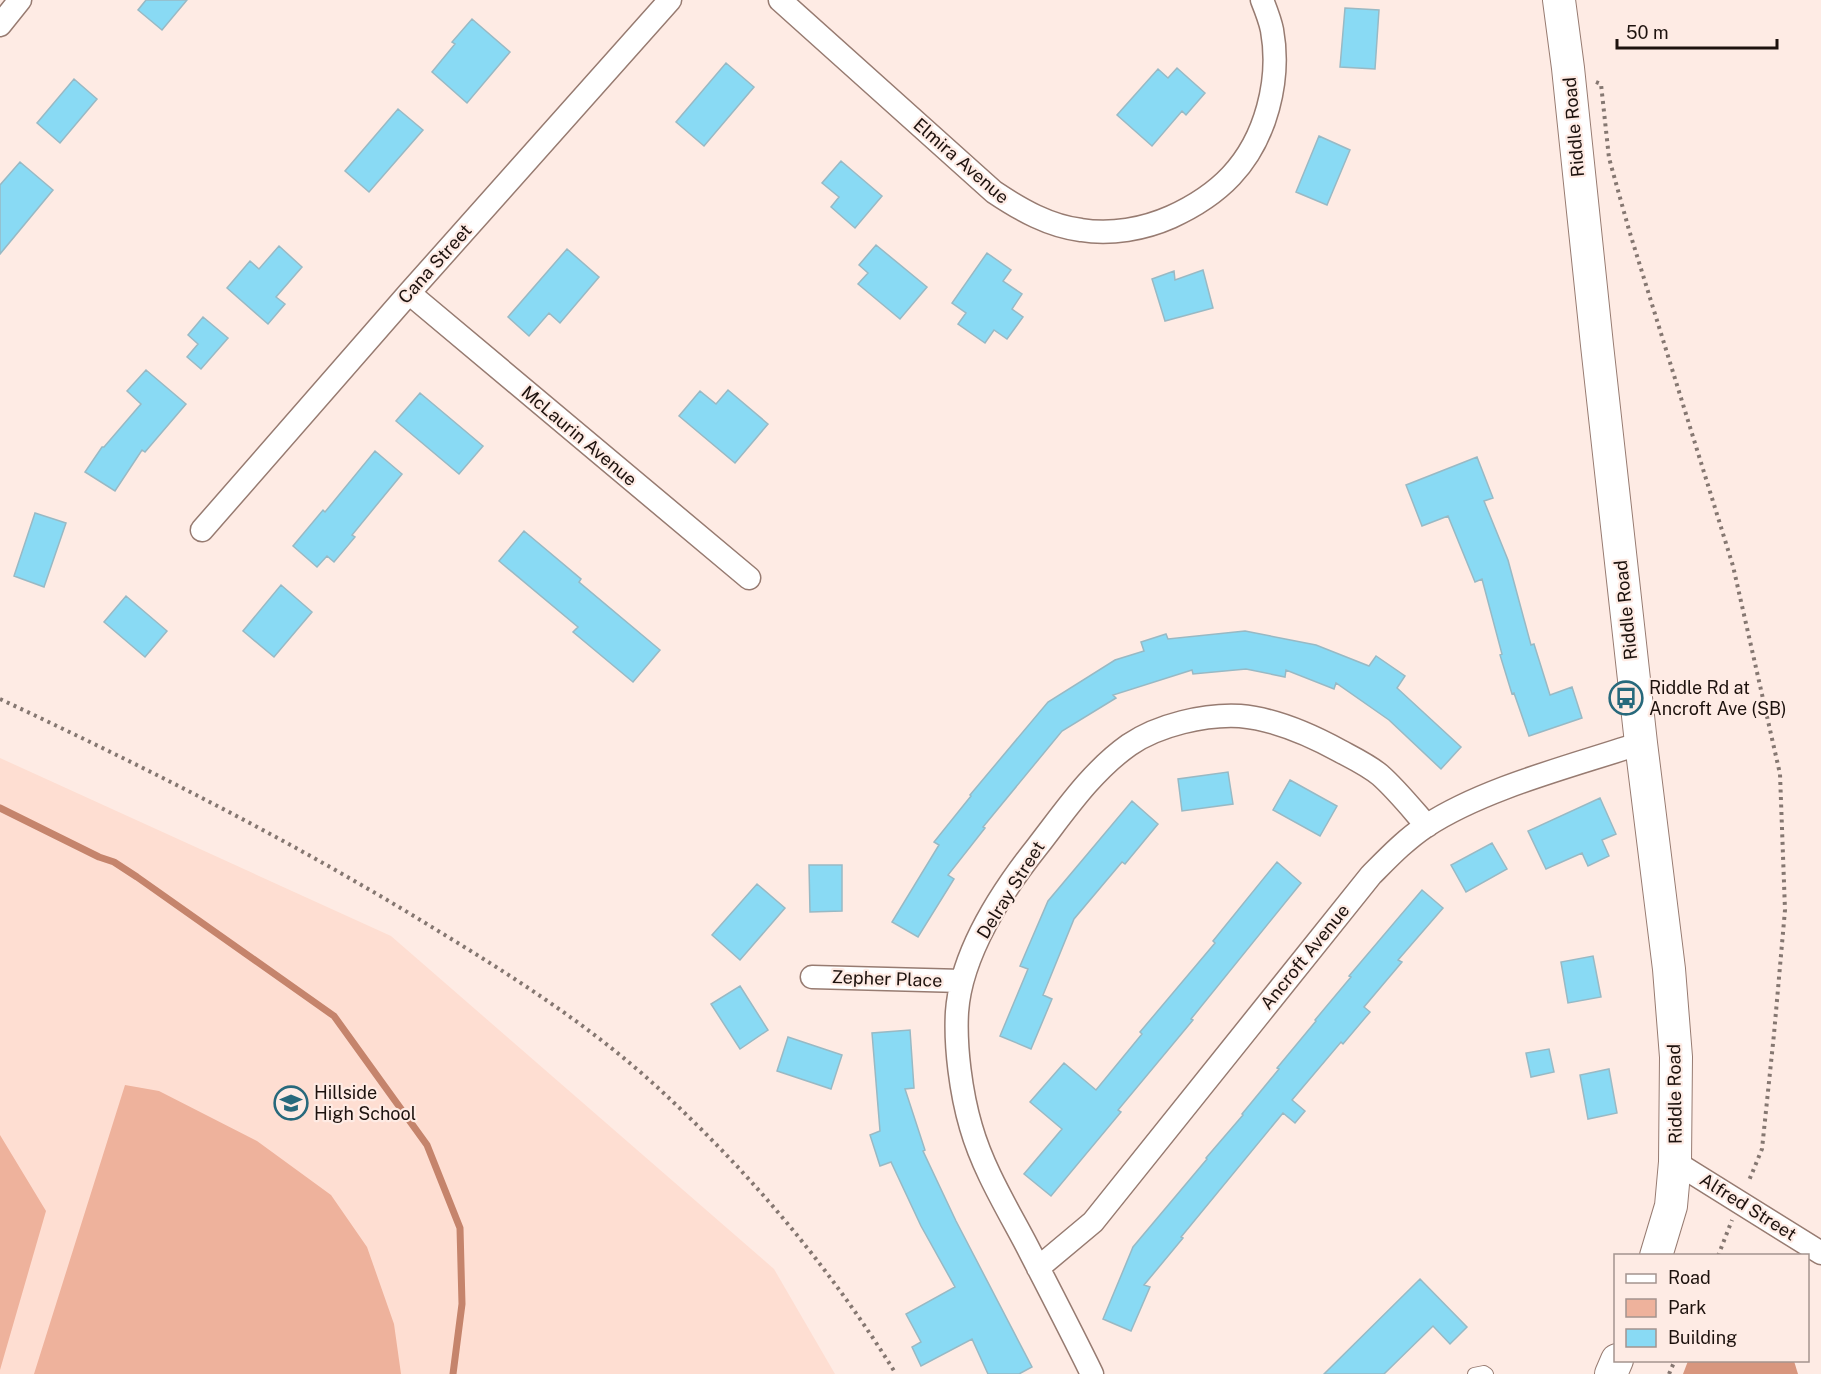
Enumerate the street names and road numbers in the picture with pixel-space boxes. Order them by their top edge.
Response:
street label: Riddle Road [1559,76,1588,178]
street label: Elmira Avenue [909,114,1013,208]
street label: Cana Street [394,220,476,308]
street label: McLaurin Avenue [517,381,641,490]
street label: Riddle Road [1610,559,1641,661]
street label: Delray Street [972,837,1049,942]
street label: Ancroft Avenue [1256,900,1353,1014]
street label: Zepher Place [831,966,943,991]
street label: Riddle Road [1663,1044,1686,1144]
street label: Alfred Street [1696,1169,1800,1245]

